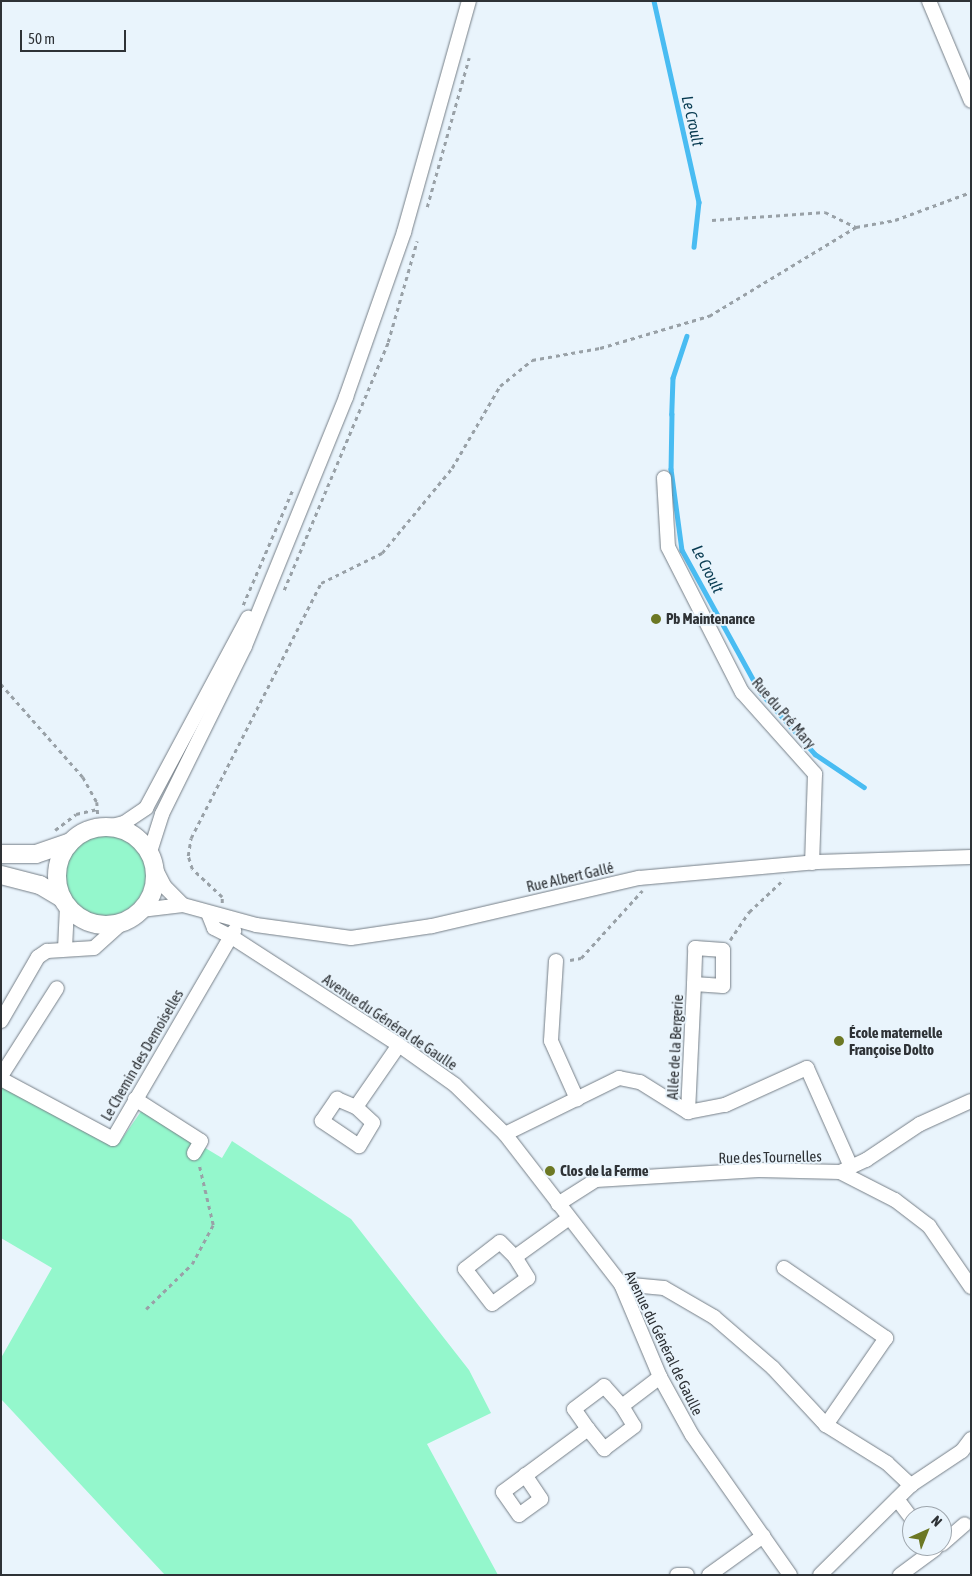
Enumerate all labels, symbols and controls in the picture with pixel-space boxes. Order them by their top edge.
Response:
scale bar [22,20,129,52]
text: 50 m [28,30,55,47]
water label: Le Croult [678,94,708,148]
water label: Le Croult [688,542,728,596]
place label: Pb Maintenance [666,610,755,628]
marker: Pb Maintenance [650,613,662,625]
street label: Rue du Pré Mary [748,674,820,752]
street label: Rue Albert Gallé [525,858,615,896]
street label: Avenue du Général de Gaulle [319,970,461,1074]
street label: Le Chemin des Demoiselles [97,986,187,1124]
street label: Allée de la Bergerie [663,994,687,1100]
place label: École maternelle Françoise Dolto [849,1023,943,1058]
marker: École maternelle Françoise Dolto [833,1035,845,1047]
street label: Rue des Tournelles [718,1147,822,1167]
place label: Clos de la Ferme [560,1162,649,1180]
marker: Clos de la Ferme [544,1165,556,1177]
street label: Avenue du Général de Gaulle [621,1268,707,1418]
north arrow [902,1506,952,1556]
text: N [928,1512,945,1530]

